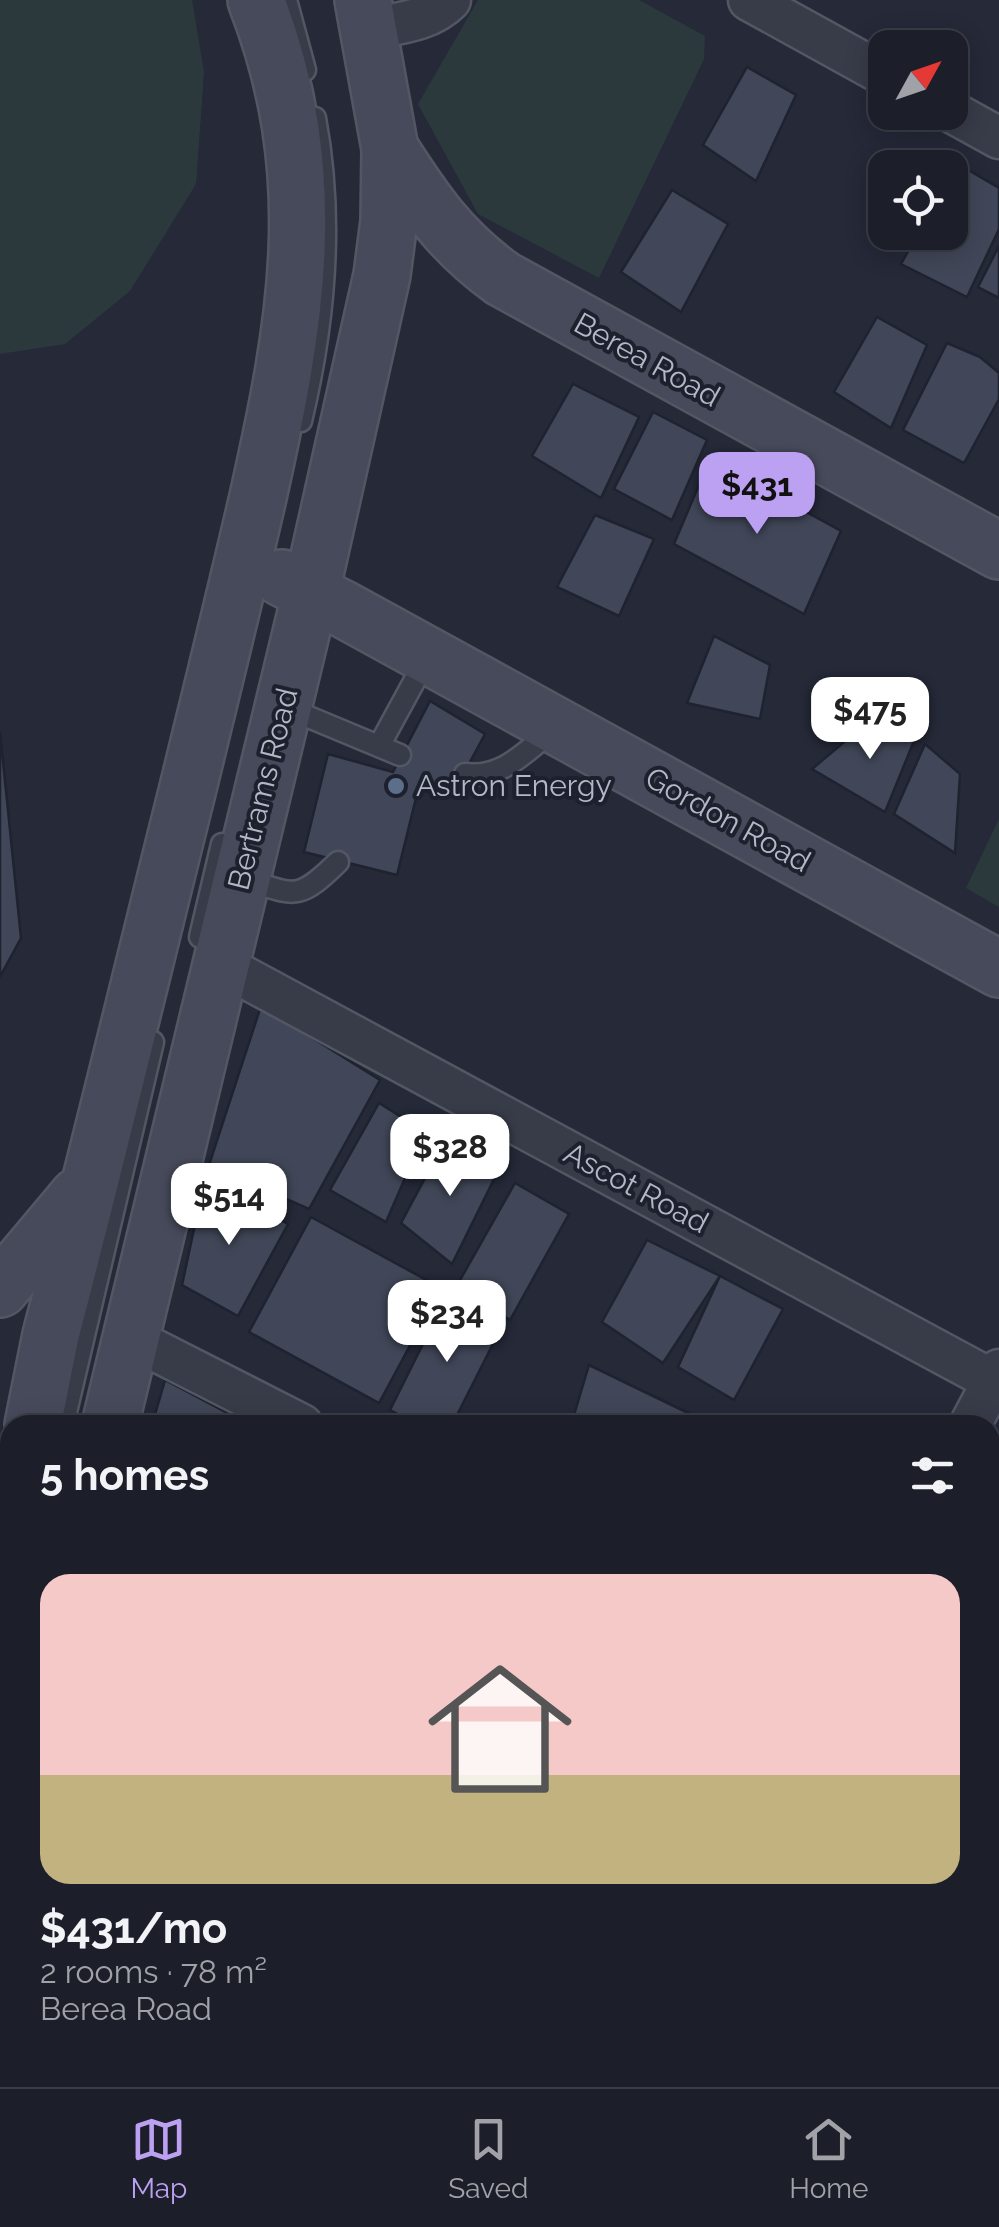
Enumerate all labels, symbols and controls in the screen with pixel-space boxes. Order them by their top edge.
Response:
north arrow [868,30,968,130]
map controls [868,30,968,250]
button: locate [868,150,968,250]
street label: Berea Road [568,305,726,414]
pin: $431 [698,452,816,537]
text: $431 [721,466,793,503]
pin: $475 [811,677,929,762]
street label: Bertrams Road [221,684,304,893]
text: $475 [833,691,907,728]
street label: Gordon Road [640,760,817,879]
place label: Astron Energy [416,768,612,803]
marker: Astron Energy [385,775,407,797]
pin: $328 [391,1114,509,1199]
text: $328 [412,1128,488,1165]
street label: Ascot Road [558,1135,714,1240]
pin: $514 [170,1163,288,1248]
text: $514 [193,1177,265,1214]
pin: $234 [388,1280,506,1365]
text: $234 [410,1294,484,1331]
icon: filters [905,1448,960,1503]
text: 5 homes [40,1451,209,1500]
icon: home [410,1639,590,1819]
text: $431/mo [40,1904,227,1953]
text: 2 rooms · 78 m² [40,1953,267,1990]
text: Berea Road [40,1990,212,2027]
tab: Map [130,2112,187,2205]
tab: Saved [448,2112,528,2205]
tab: Home [789,2112,869,2205]

